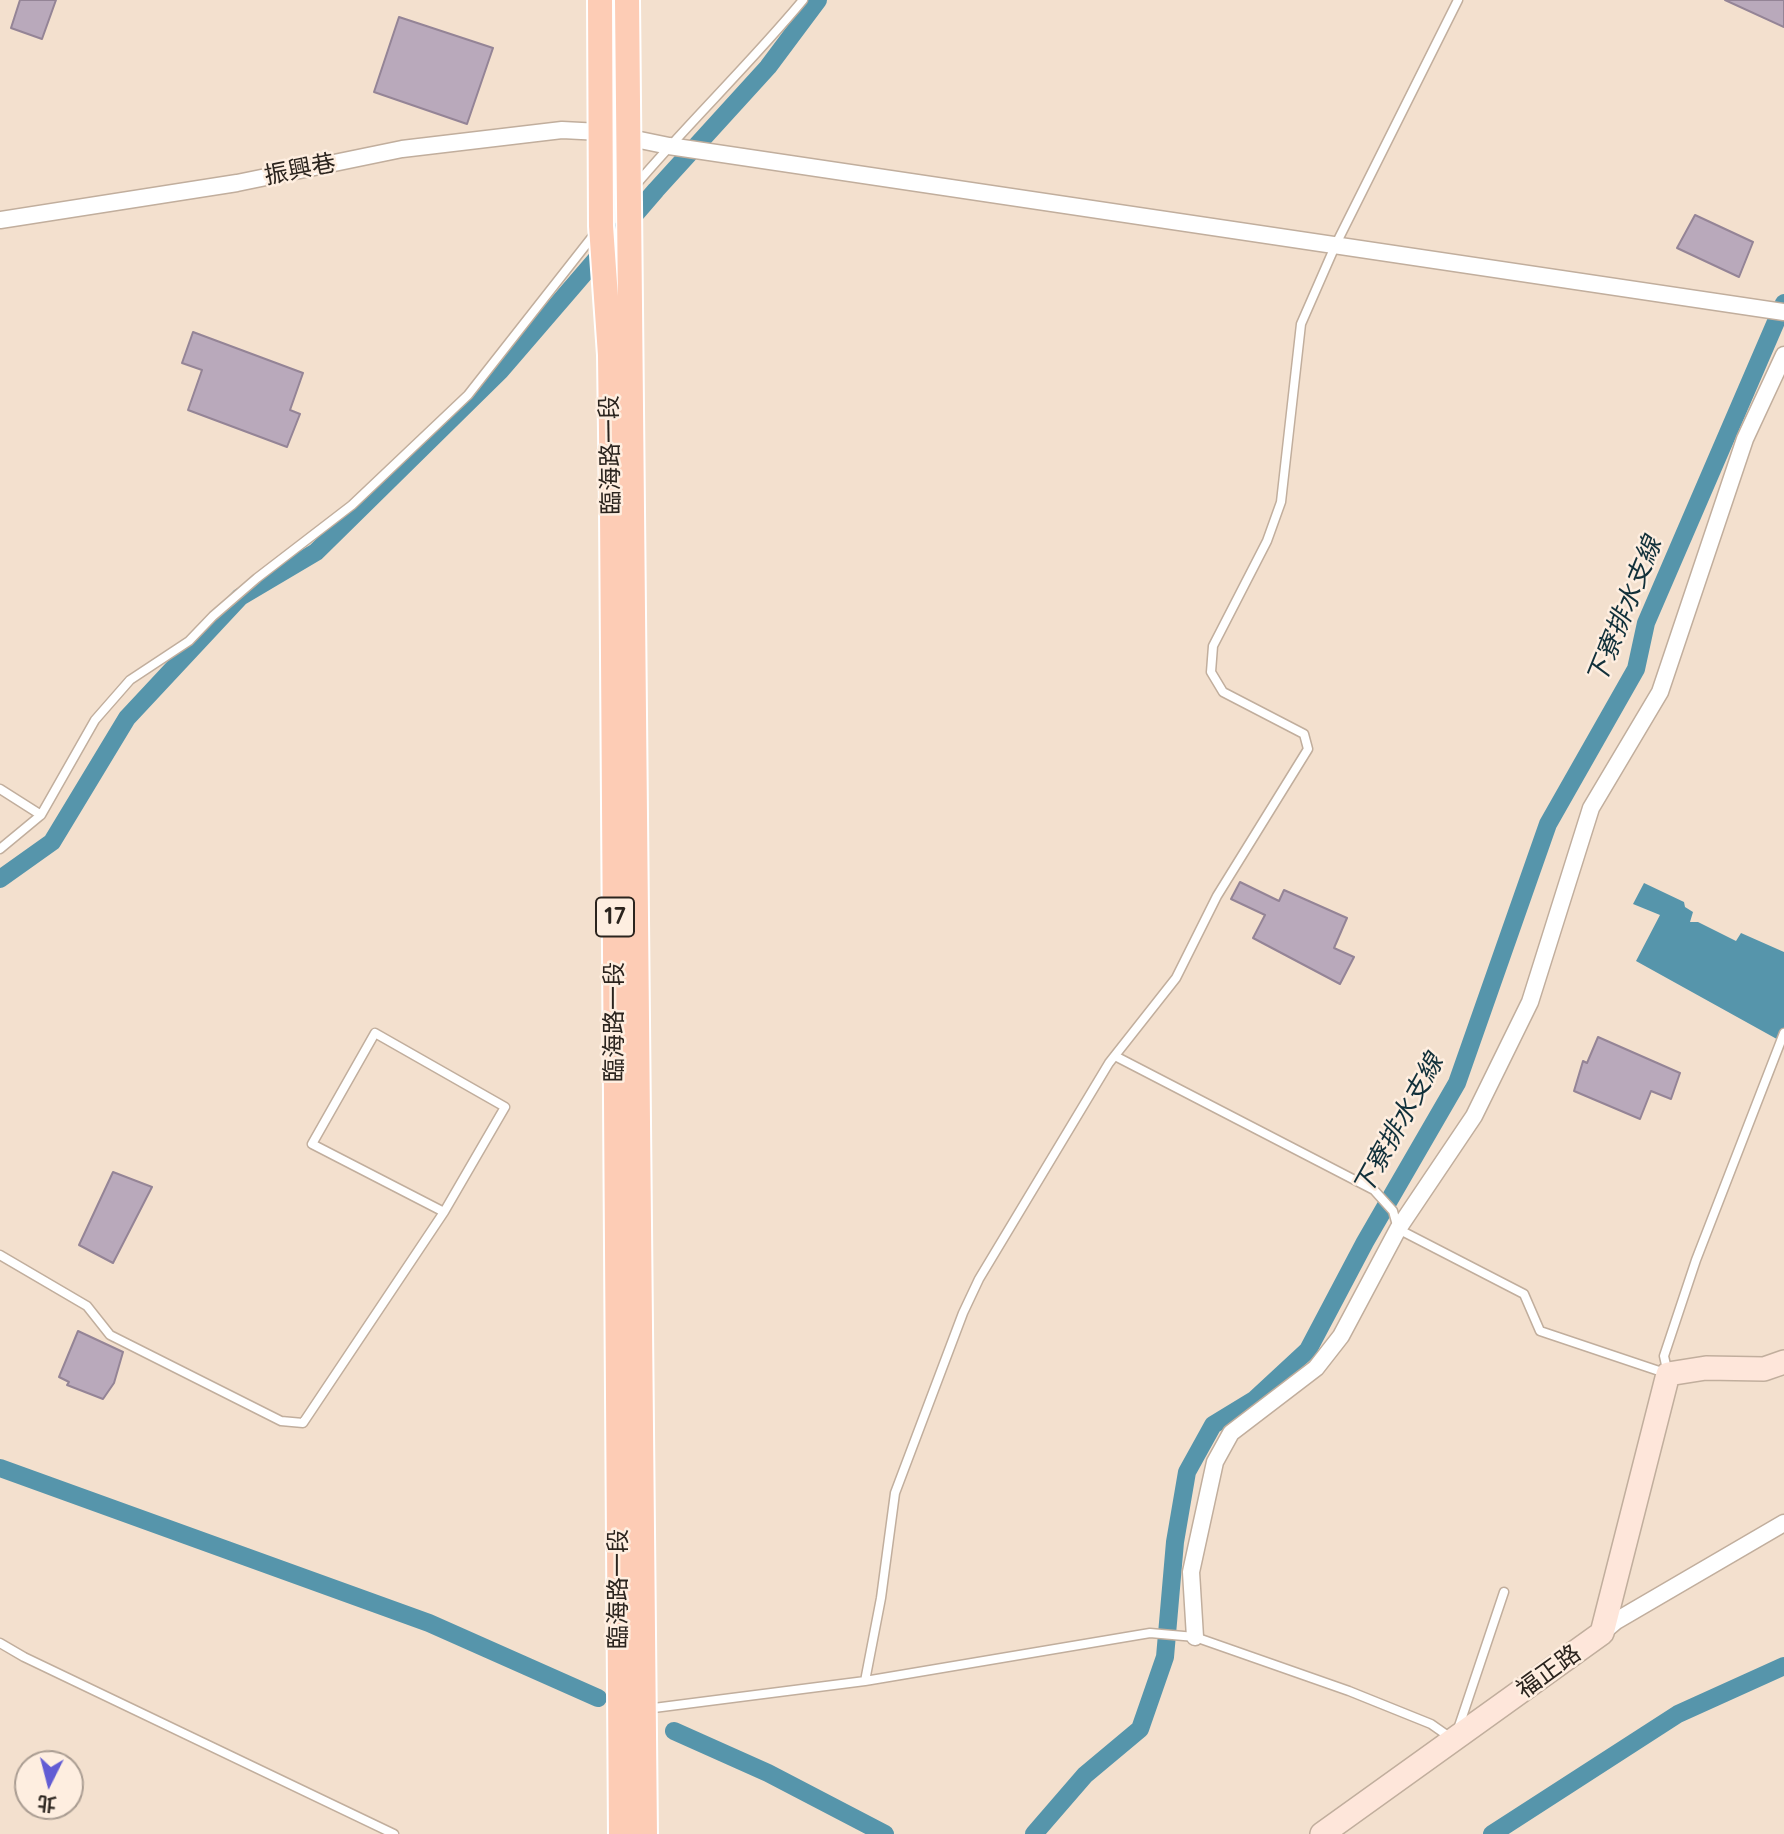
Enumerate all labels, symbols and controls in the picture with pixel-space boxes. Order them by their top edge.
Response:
street label: 振興巷 [262,149,338,191]
street label: 臨海路一段 [596,395,626,515]
water label: 下寮排水支線 [1581,533,1669,689]
road number: 17 [596,898,634,936]
street label: 臨海路一段 [601,962,629,1082]
water label: 下寮排水支線 [1348,1049,1450,1201]
street label: 臨海路一段 [605,1529,633,1649]
street label: 福正路 [1511,1639,1587,1705]
north arrow [14,1750,84,1820]
text: 北 [36,1791,58,1817]

